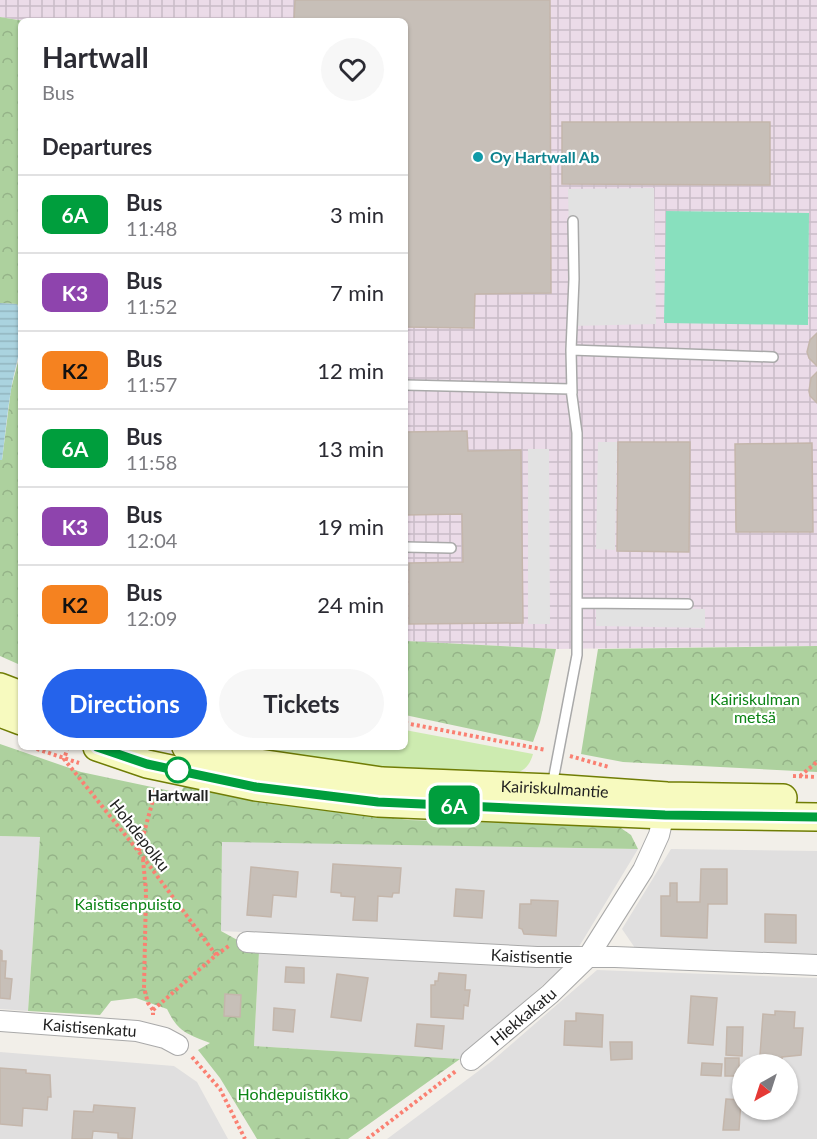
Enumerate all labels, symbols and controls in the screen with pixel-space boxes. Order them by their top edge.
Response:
button: heart [321,38,384,101]
text: Hartwall [42,40,149,74]
text: Bus [42,80,75,104]
text: Departures [42,133,152,160]
place label: Oy Hartwall Ab [490,147,599,166]
marker: Oy Hartwall Ab [471,150,485,164]
text: Bus [126,189,162,216]
text: 3 min [330,201,384,228]
text: 6A [62,202,88,227]
text: 11:48 [126,216,177,240]
text: Bus [126,267,162,294]
text: 7 min [330,279,384,306]
text: K3 [62,280,88,305]
text: 11:52 [126,294,177,318]
text: Bus [126,345,162,372]
text: 12 min [317,357,384,384]
text: K2 [62,358,88,383]
text: 11:57 [126,372,177,396]
text: Bus [126,423,162,450]
text: 13 min [317,435,384,462]
text: 6A [62,436,88,461]
text: 11:58 [126,450,177,474]
text: Bus [126,501,162,528]
text: 19 min [317,513,384,540]
text: K3 [62,514,88,539]
text: 12:04 [126,528,177,552]
text: Bus [126,579,162,606]
text: 24 min [317,591,384,618]
text: K2 [62,592,88,617]
text: 12:09 [126,606,177,630]
button: Directions [42,669,207,738]
button: Tickets [219,669,384,738]
park label: Kairiskulman metsä [710,689,800,726]
marker: Hartwall [165,757,191,783]
street label: Kairiskulmantie [500,776,609,801]
place label: Hartwall [148,785,208,804]
line badge: 6A [427,786,481,824]
text: 6A [441,793,467,818]
street label: Hohdepolku [106,795,174,875]
park label: Kaistisenpuisto [75,894,181,913]
street label: Kaistisentie [490,945,572,966]
street label: Hiekkakatu [486,984,560,1049]
street label: Kaistisenkatu [42,1014,137,1040]
north arrow [732,1054,798,1120]
map controls [732,1054,798,1120]
park label: Hohdepuistikko [238,1084,348,1103]

